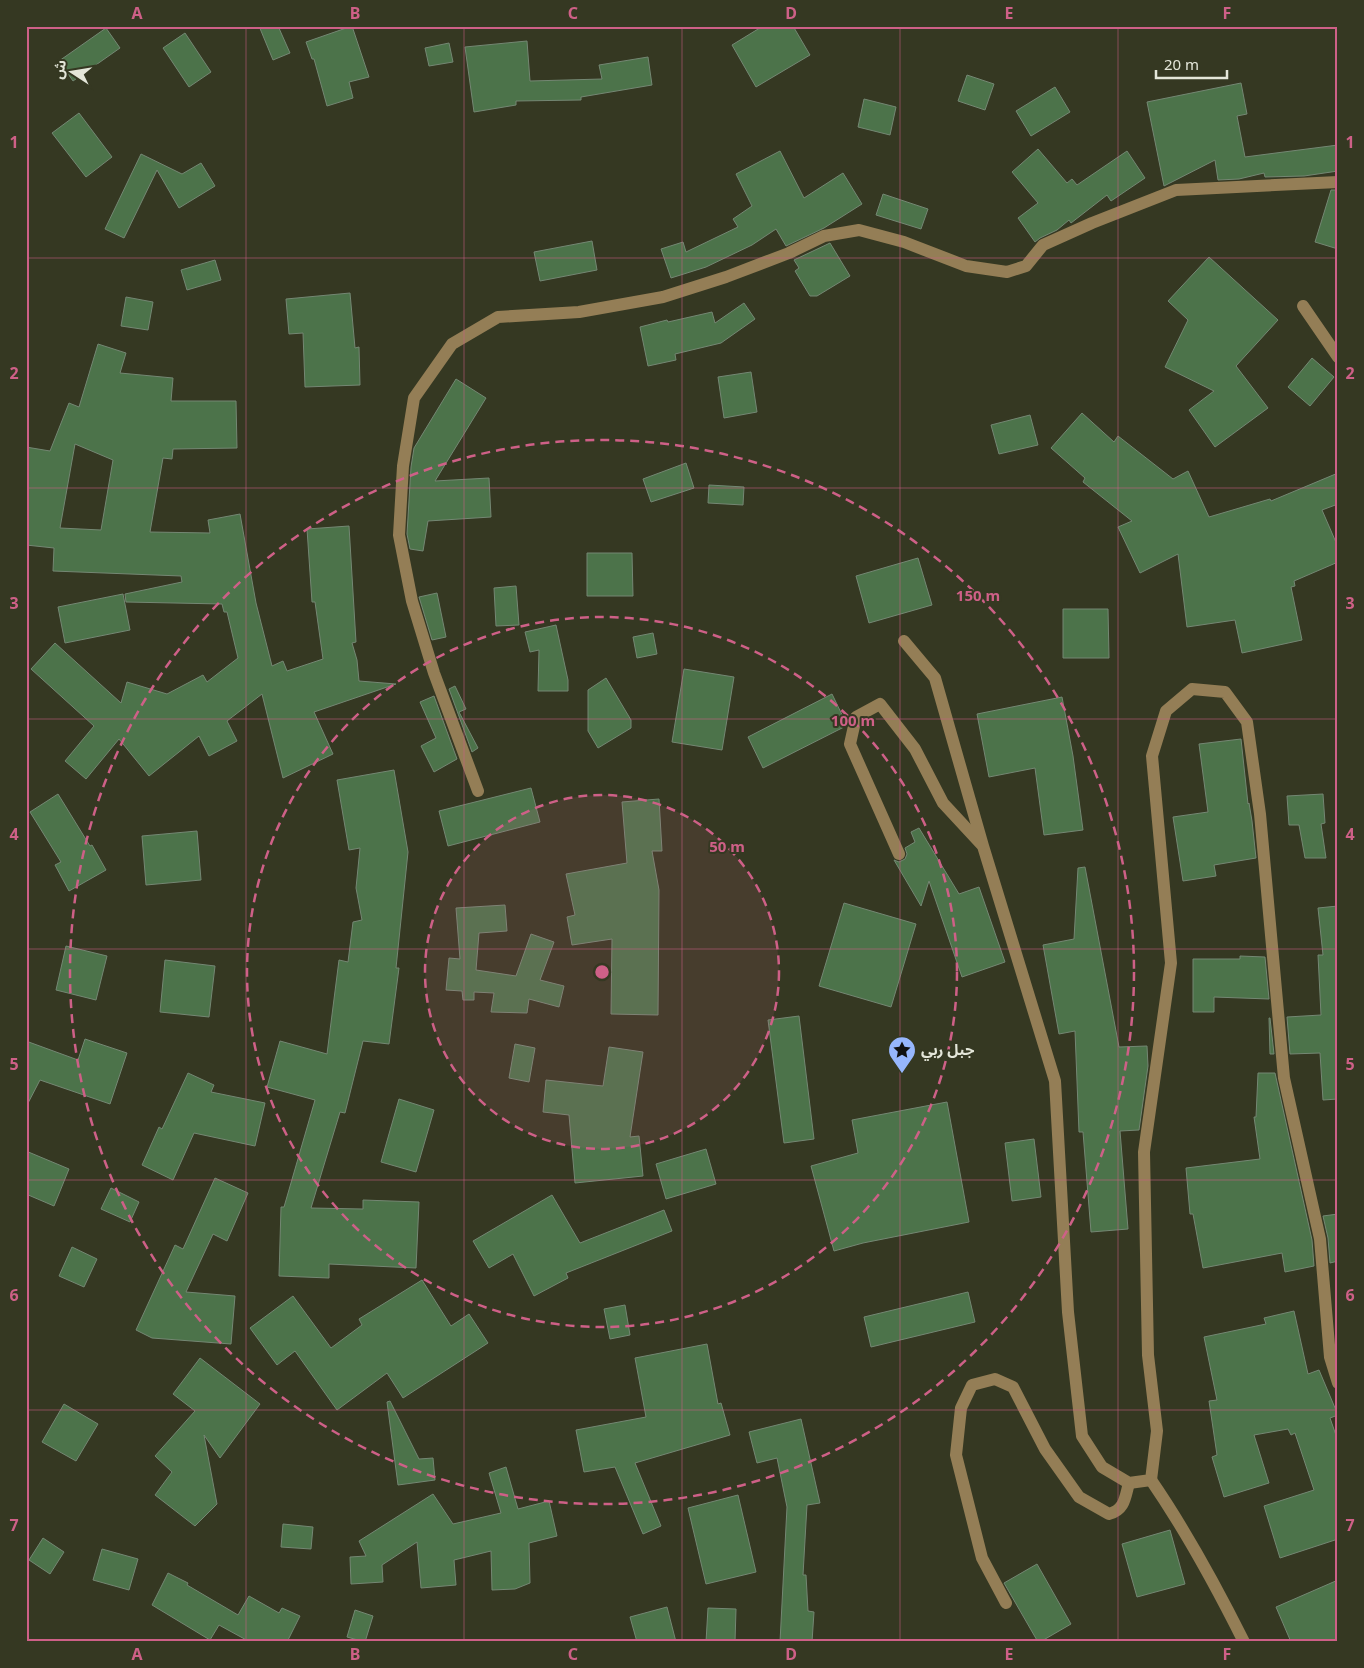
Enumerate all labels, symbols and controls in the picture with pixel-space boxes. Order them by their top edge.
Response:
text: A [131,2,143,24]
text: B [350,2,360,24]
text: C [568,2,578,24]
text: D [785,2,797,24]
text: E [1005,2,1014,24]
text: F [1223,2,1231,24]
north arrow [48,48,98,98]
scale bar [1156,48,1228,80]
text: 20 m [1164,54,1199,74]
text: ش [48,58,70,81]
text: 1 [9,131,19,153]
text: 1 [1345,131,1355,153]
text: 2 [9,362,19,384]
text: 2 [1345,362,1355,384]
text: 150 m [956,585,1000,605]
text: 3 [9,592,19,614]
text: 3 [1345,592,1355,614]
text: 100 m [831,710,875,730]
text: 4 [9,823,19,845]
text: 4 [1345,823,1355,845]
text: 50 m [709,836,745,856]
centre of rings [593,963,611,981]
place icon: جبل ربي [887,1035,917,1074]
place label: جبل ربي [921,1039,975,1061]
text: 5 [9,1053,19,1075]
text: 5 [1345,1053,1355,1075]
text: 6 [9,1284,19,1306]
text: 6 [1345,1284,1355,1306]
text: 7 [9,1514,19,1536]
text: 7 [1345,1514,1355,1536]
text: A [131,1643,143,1665]
text: B [350,1643,360,1665]
text: C [568,1643,578,1665]
text: D [785,1643,797,1665]
text: E [1005,1643,1014,1665]
text: F [1223,1643,1231,1665]

